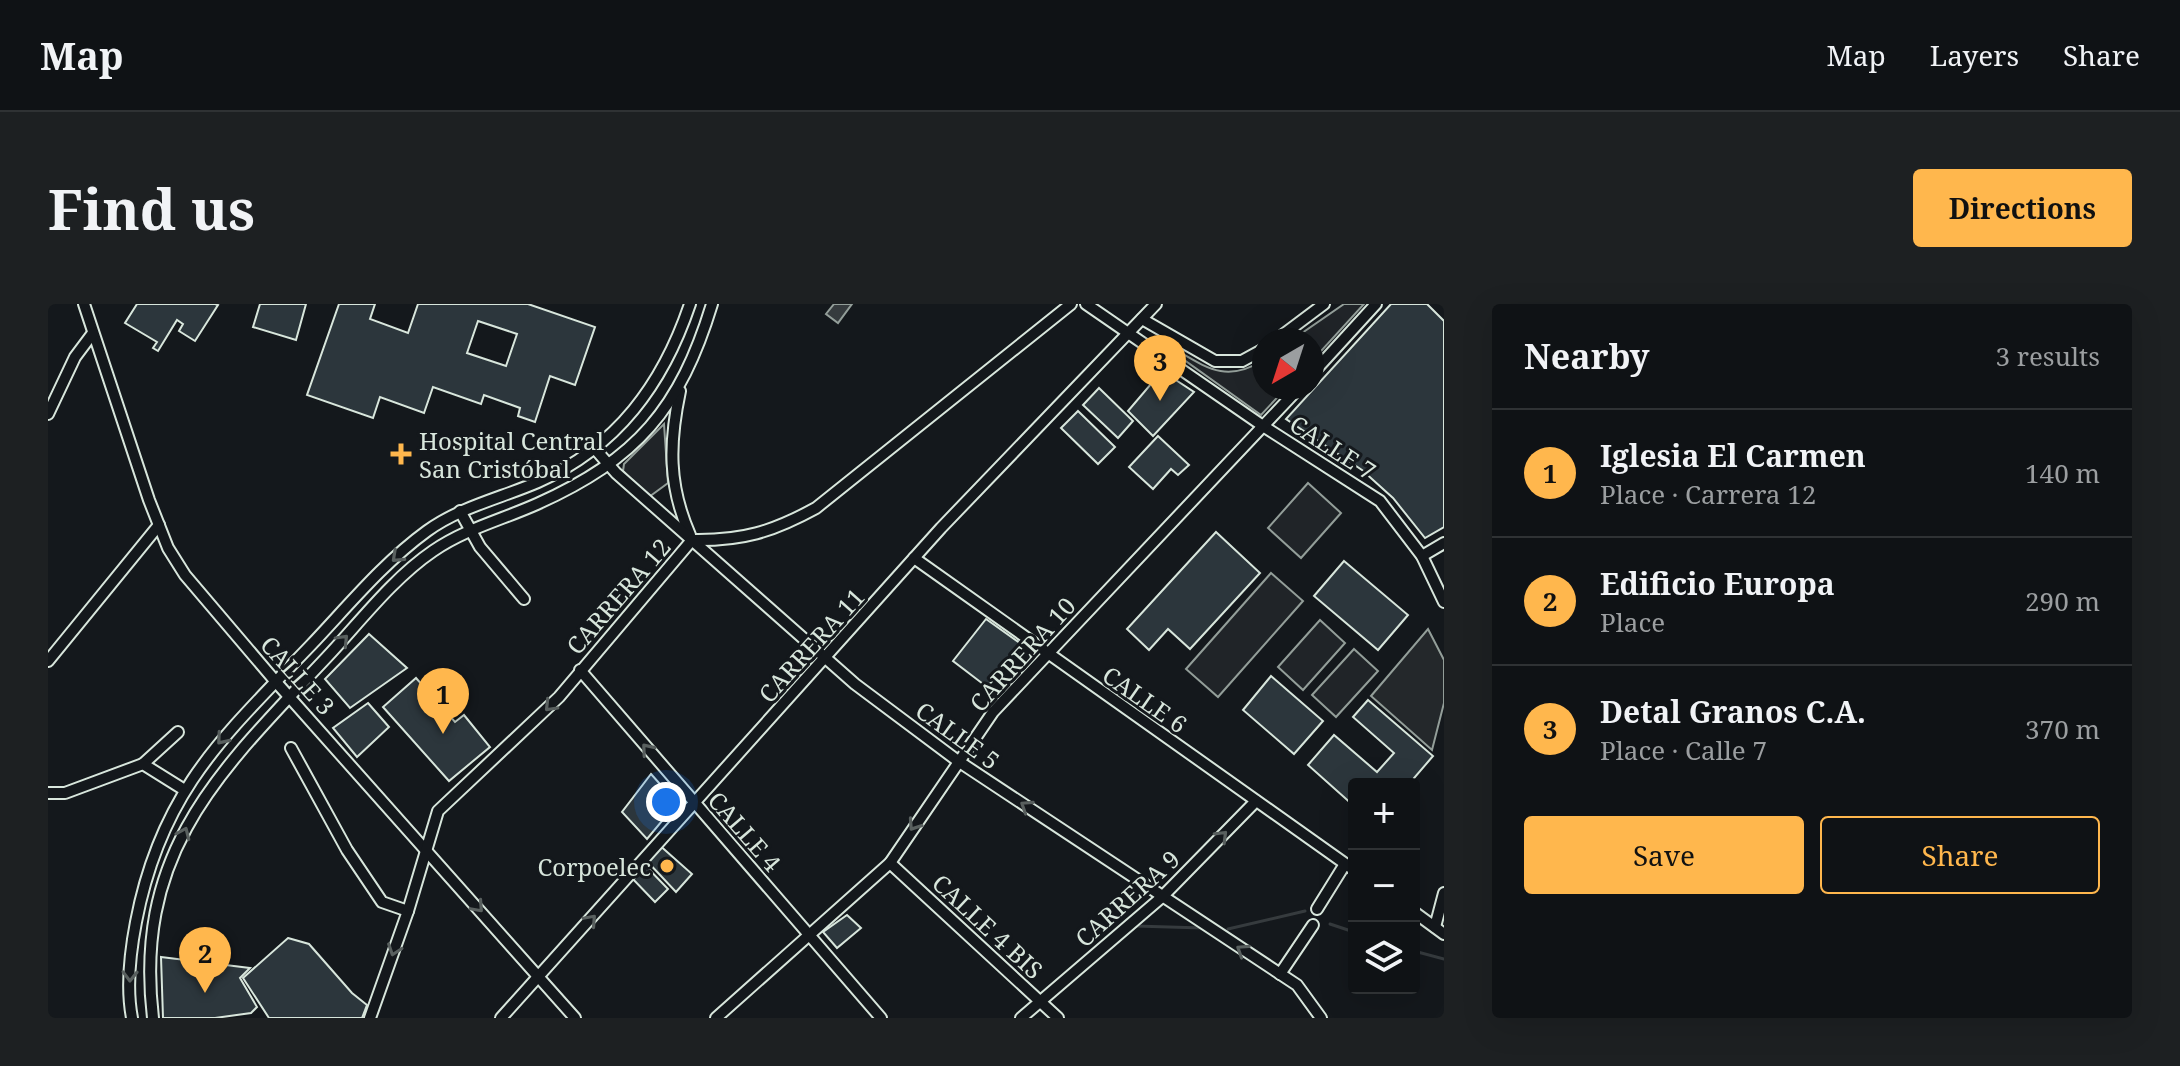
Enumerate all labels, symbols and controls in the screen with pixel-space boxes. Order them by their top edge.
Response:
text: Map [40,29,124,81]
text: Map [1827,36,1886,74]
text: Layers [1930,36,2019,74]
text: Share [2063,36,2140,74]
button: Directions [1913,169,2132,247]
text: Find us [48,170,255,246]
north arrow [1252,328,1324,400]
text: Nearby [1524,333,1650,379]
pin: 3 [1134,335,1186,401]
text: 3 results [1995,338,2100,374]
street label: CALLE 7 [1284,407,1382,487]
place label: Hospital Central San Cristóbal [419,424,605,485]
text: Iglesia El Carmen [1600,435,1866,476]
marker: Hospital Central San Cristóbal [390,443,412,465]
text: 1 [1543,455,1557,491]
text: 140 m [2025,455,2100,491]
text: Place · Carrera 12 [1600,476,1816,512]
street label: CARRERA 12 [558,531,678,661]
one-way arrow [391,547,406,561]
text: Edificio Europa [1600,563,1835,604]
street label: CARRERA 11 [751,581,871,709]
text: 2 [1543,583,1557,619]
text: 290 m [2025,583,2100,619]
street label: CARRERA 10 [962,590,1082,718]
text: Place [1600,604,1665,640]
street label: CALLE 3 [254,628,342,722]
one-way arrow [334,635,348,649]
street label: CALLE 6 [1096,658,1194,740]
pin: 1 [417,668,469,734]
text: Detal Granos C.A. [1600,691,1866,732]
street label: CALLE 5 [909,693,1007,777]
one-way arrow [545,697,560,711]
text: 3 [1543,711,1557,747]
text: 370 m [2025,711,2100,747]
one-way arrow [217,730,232,744]
text: Place · Calle 7 [1600,732,1767,768]
one-way arrow [642,744,657,759]
map controls [1348,778,1420,994]
button: + [1348,778,1420,850]
your location [646,782,686,822]
street label: CALLE 4 [701,784,789,879]
one-way arrow [1020,800,1035,815]
button: Save [1524,816,1804,894]
button: Share [1820,816,2100,894]
one-way arrow [909,817,924,831]
one-way arrow [174,827,190,842]
one-way arrow [1213,831,1227,845]
street label: CARRERA 9 [1067,842,1187,954]
place label: Corpoelec [538,850,651,883]
button: − [1348,850,1420,922]
marker: Corpoelec [658,857,676,875]
street label: CALLE 4 BIS [926,866,1050,986]
one-way arrow [468,898,482,913]
one-way arrow [581,914,596,929]
button: layers [1348,922,1420,994]
pin: 2 [179,927,231,993]
one-way arrow [388,942,404,956]
one-way arrow [1237,944,1251,959]
one-way arrow [121,970,139,983]

